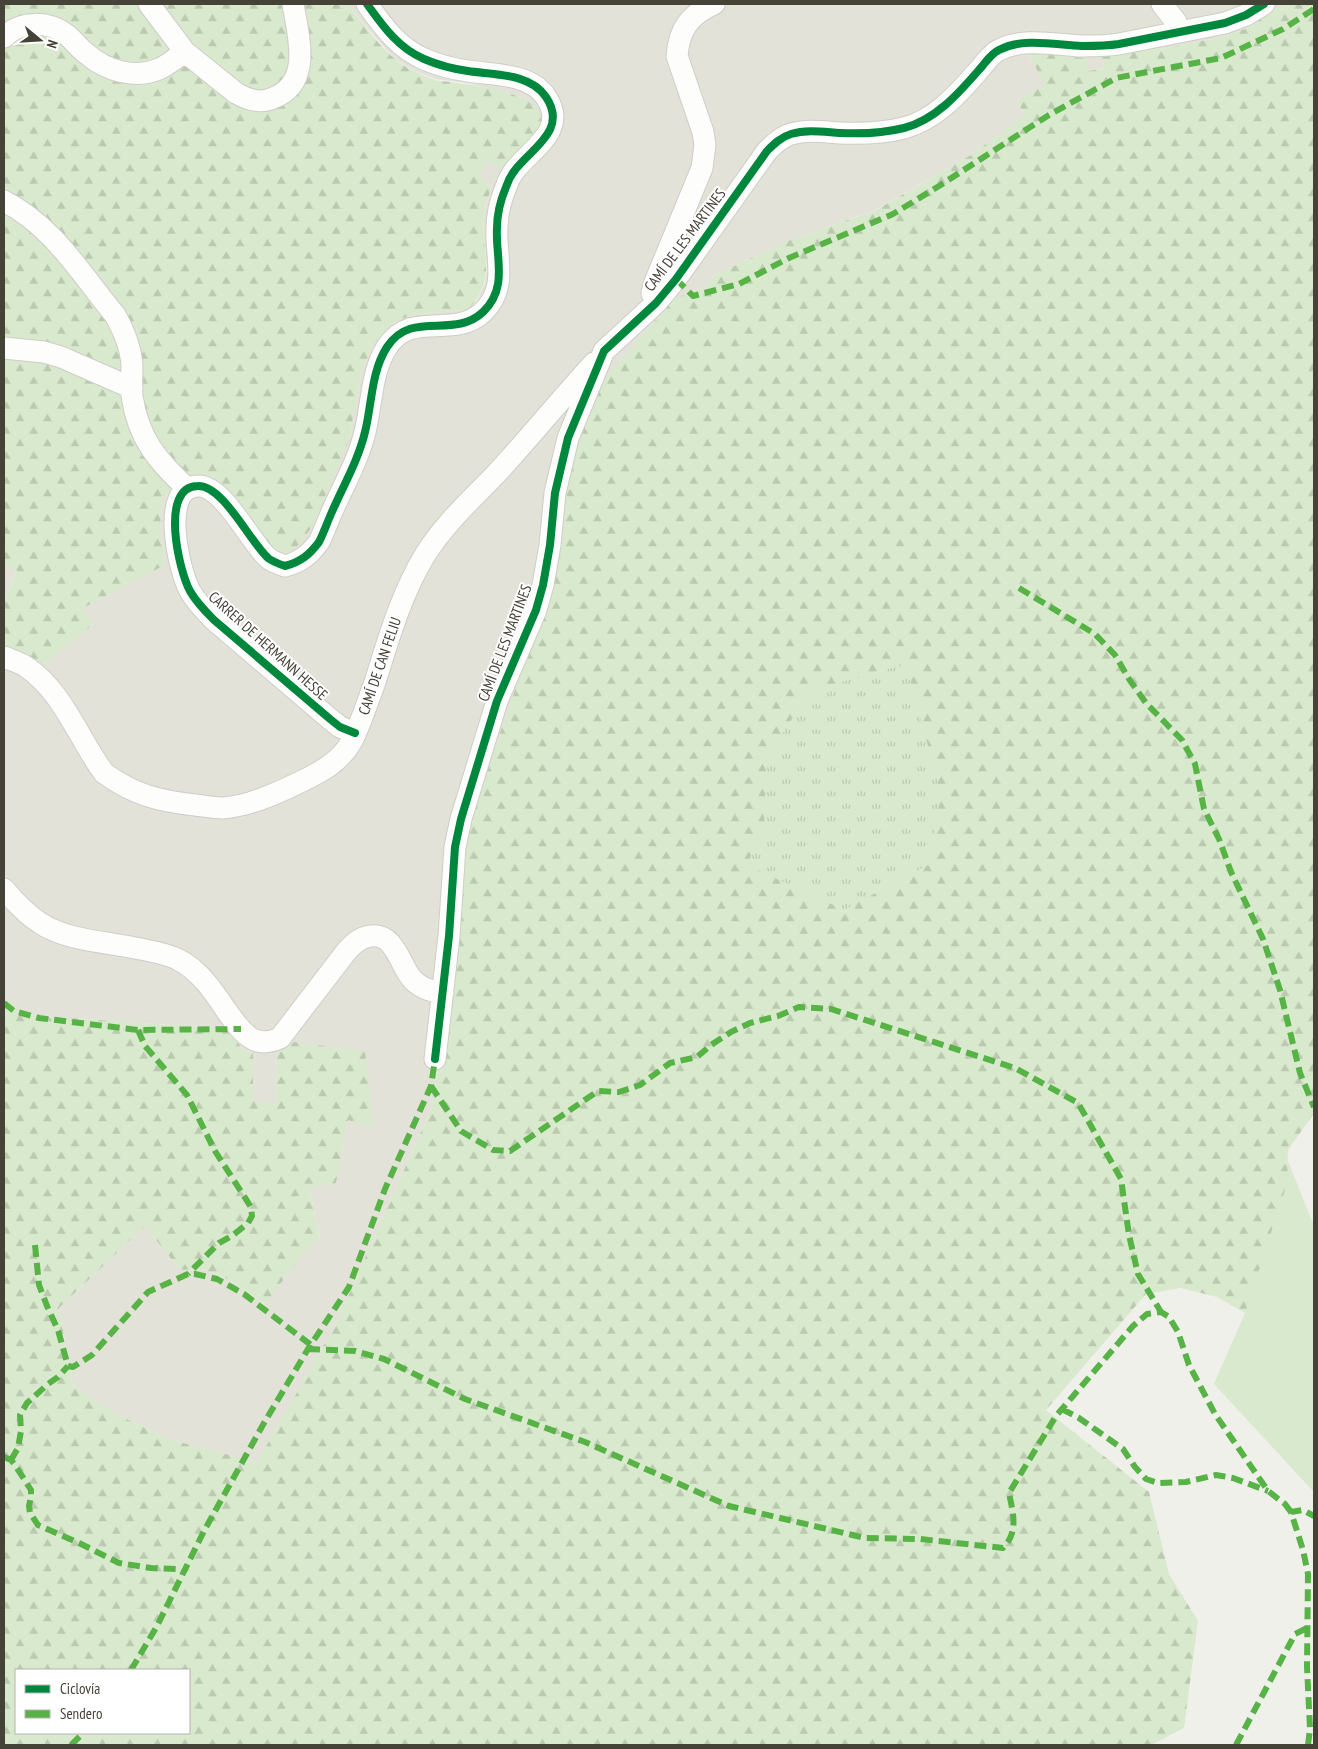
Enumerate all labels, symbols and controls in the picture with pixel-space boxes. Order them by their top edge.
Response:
north arrow [15,15,65,65]
text: N [43,38,62,50]
street label: CAMÍ DE LES MARTINES [640,185,729,295]
street label: CAMÍ DE LES MARTINES [473,582,536,704]
street label: CARRER DE HERMANN HESSE [205,587,332,704]
street label: CAMÍ DE CAN FELIU [354,614,405,717]
legend [15,1669,190,1734]
text: Ciclovía [60,1679,100,1698]
text: Sendero [60,1704,102,1723]

